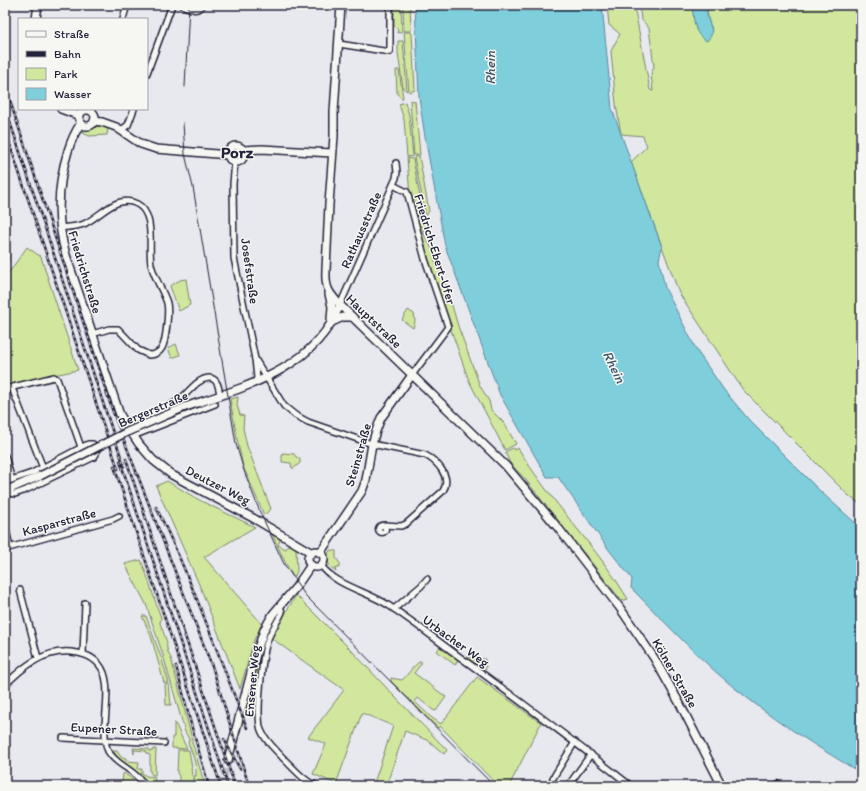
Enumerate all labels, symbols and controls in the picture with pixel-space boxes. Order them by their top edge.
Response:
legend [18,18,148,110]
text: Straße [54,27,89,41]
text: Bahn [54,47,81,61]
water label: Rhein [482,51,499,85]
text: Park [54,67,78,81]
text: Wasser [54,87,91,101]
district label: Porz [221,142,253,162]
street label: Rathausstraße [337,189,385,271]
street label: Friedrich-Ebert-Ufer [411,192,459,307]
street label: Friedrichstraße [65,229,105,315]
street label: Josefstraße [238,237,262,305]
street label: Hauptstraße [343,291,405,351]
water label: Rhein [599,348,629,386]
street label: Bergerstraße [116,388,190,430]
street label: Steinstraße [342,422,374,488]
street label: Deutzer Weg [183,462,253,508]
street label: Kasparstraße [21,505,97,539]
street label: Urbacher Weg [420,612,492,670]
street label: Kölner Straße [649,636,701,710]
street label: Ensener Weg [241,644,263,718]
street label: Eupener Straße [70,719,158,739]

